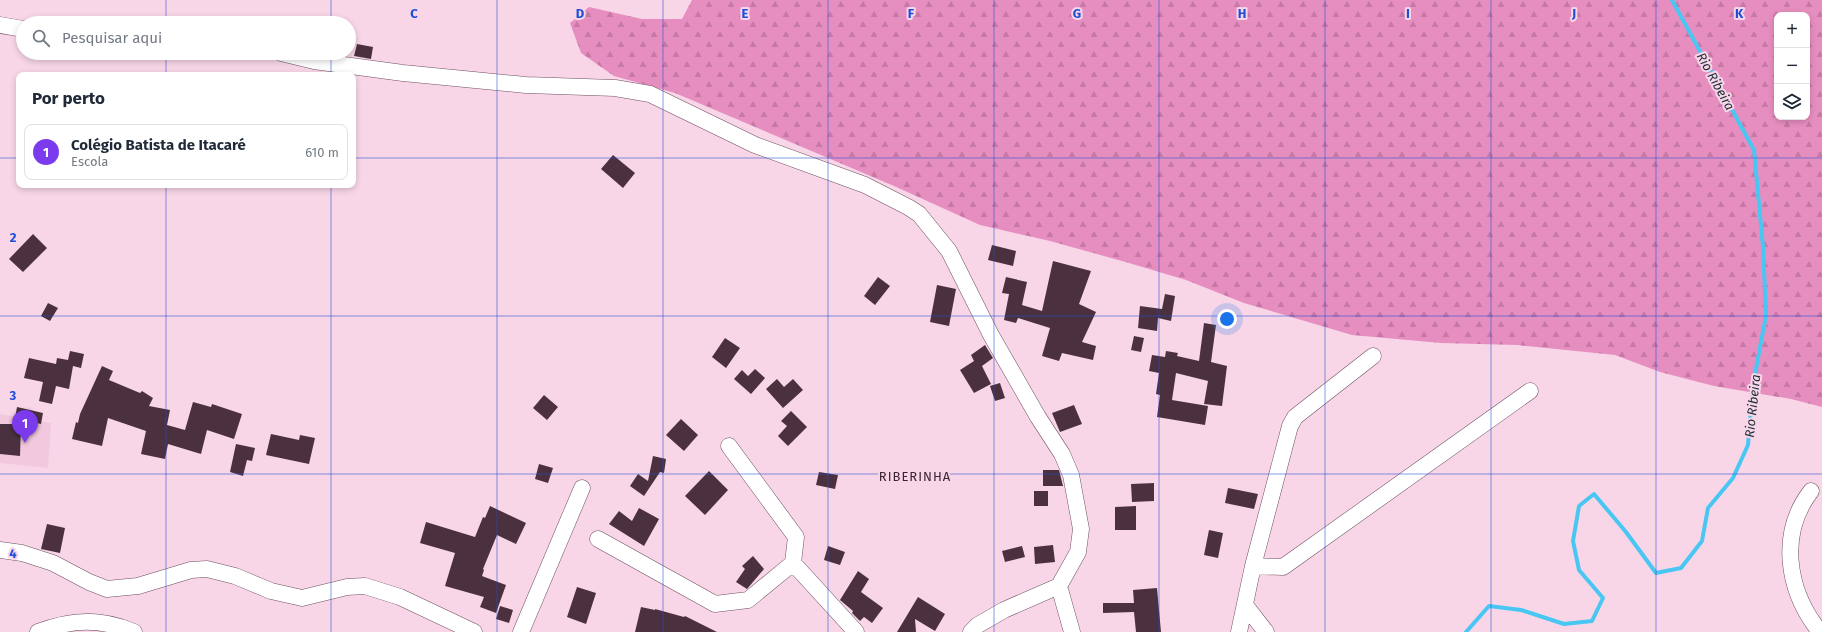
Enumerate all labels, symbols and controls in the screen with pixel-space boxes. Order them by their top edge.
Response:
text: C [410,6,418,21]
text: D [576,6,585,21]
text: E [742,6,749,21]
text: F [908,6,915,21]
text: G [1073,6,1081,21]
text: H [1238,6,1246,21]
text: I [1406,6,1410,21]
text: J [1571,6,1576,21]
text: K [1735,6,1744,21]
map controls [1774,12,1810,120]
button: + [1774,12,1810,48]
search box [16,16,356,60]
icon: search [30,27,52,49]
text: Pesquisar aqui [62,29,162,47]
button: − [1774,48,1810,84]
water label: Rio Ribeira [1694,50,1738,113]
button: layers [1774,84,1810,120]
text: Por perto [32,88,105,109]
text: Colégio Batista de Itacaré [71,136,246,154]
text: 1 [43,145,49,160]
text: 610 m [305,145,339,160]
text: Escola [71,154,108,169]
text: 2 [10,230,17,245]
your location [1217,309,1237,329]
water label: Rio Ribeira [1742,374,1763,438]
text: 3 [9,388,17,403]
pin: 1 [12,410,38,443]
district label: RIBERINHA [879,469,951,484]
text: 4 [9,546,17,561]

